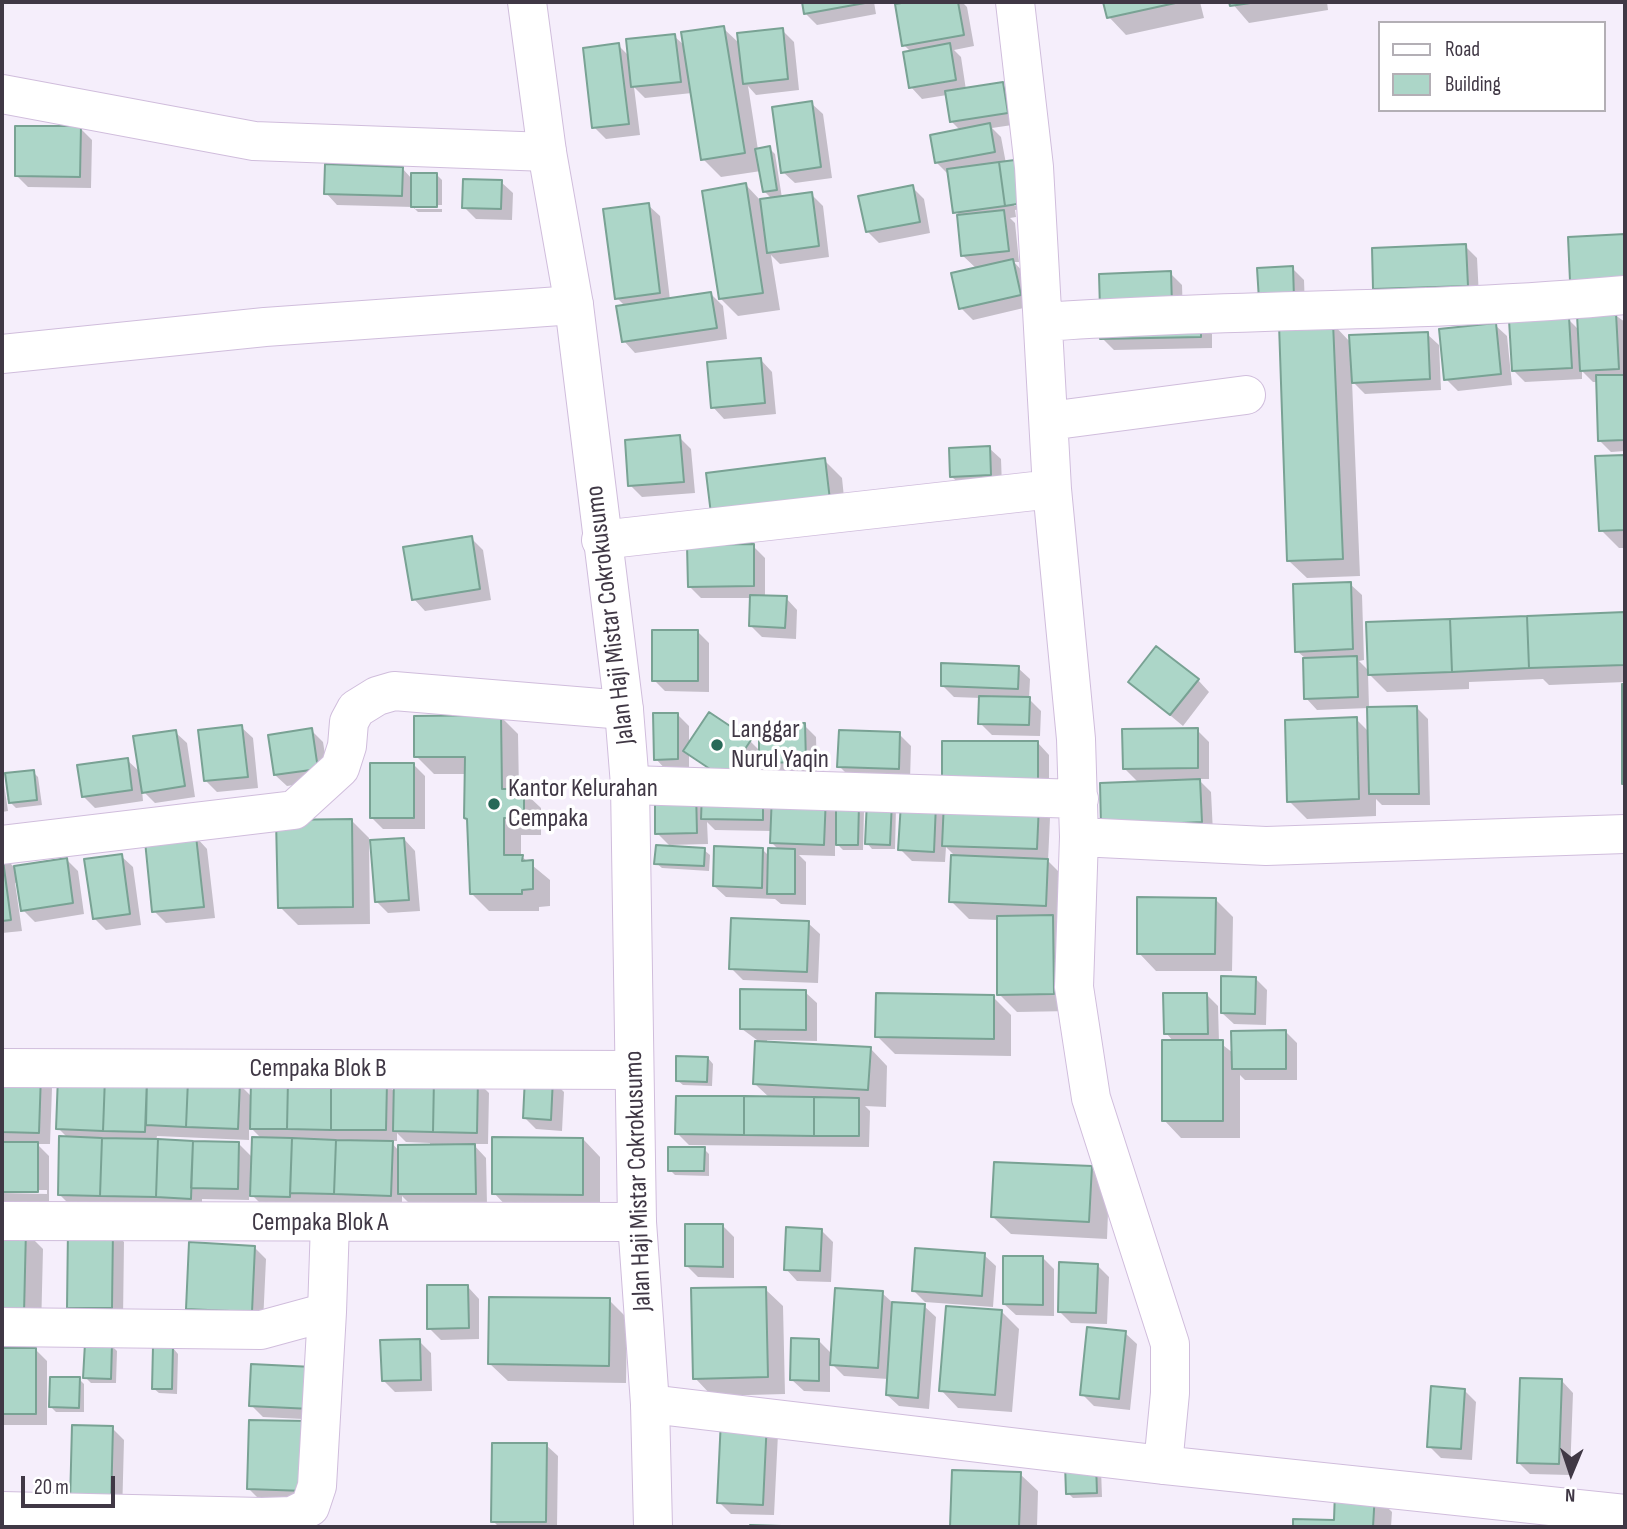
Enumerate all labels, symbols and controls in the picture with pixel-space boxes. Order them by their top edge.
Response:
legend [1378,21,1606,112]
text: Road [1445,37,1480,62]
text: Building [1445,72,1501,97]
street label: Jalan Haji Mistar Cokrokusumo [580,484,642,746]
place label: Langgar Nurul Yaqin [731,714,829,776]
marker: Langgar Nurul Yaqin [709,737,725,753]
place label: Kantor Kelurahan Cempaka [508,773,658,834]
marker: Kantor Kelurahan Cempaka [486,796,502,812]
street label: Jalan Haji Mistar Cokrokusumo [619,1050,659,1312]
street label: Cempaka Blok B [249,1053,387,1085]
street label: Cempaka Blok A [252,1207,388,1239]
north arrow [1536,1438,1606,1508]
scale bar [24,1462,119,1506]
text: 20 m [34,1475,69,1500]
text: N [1565,1483,1576,1506]

